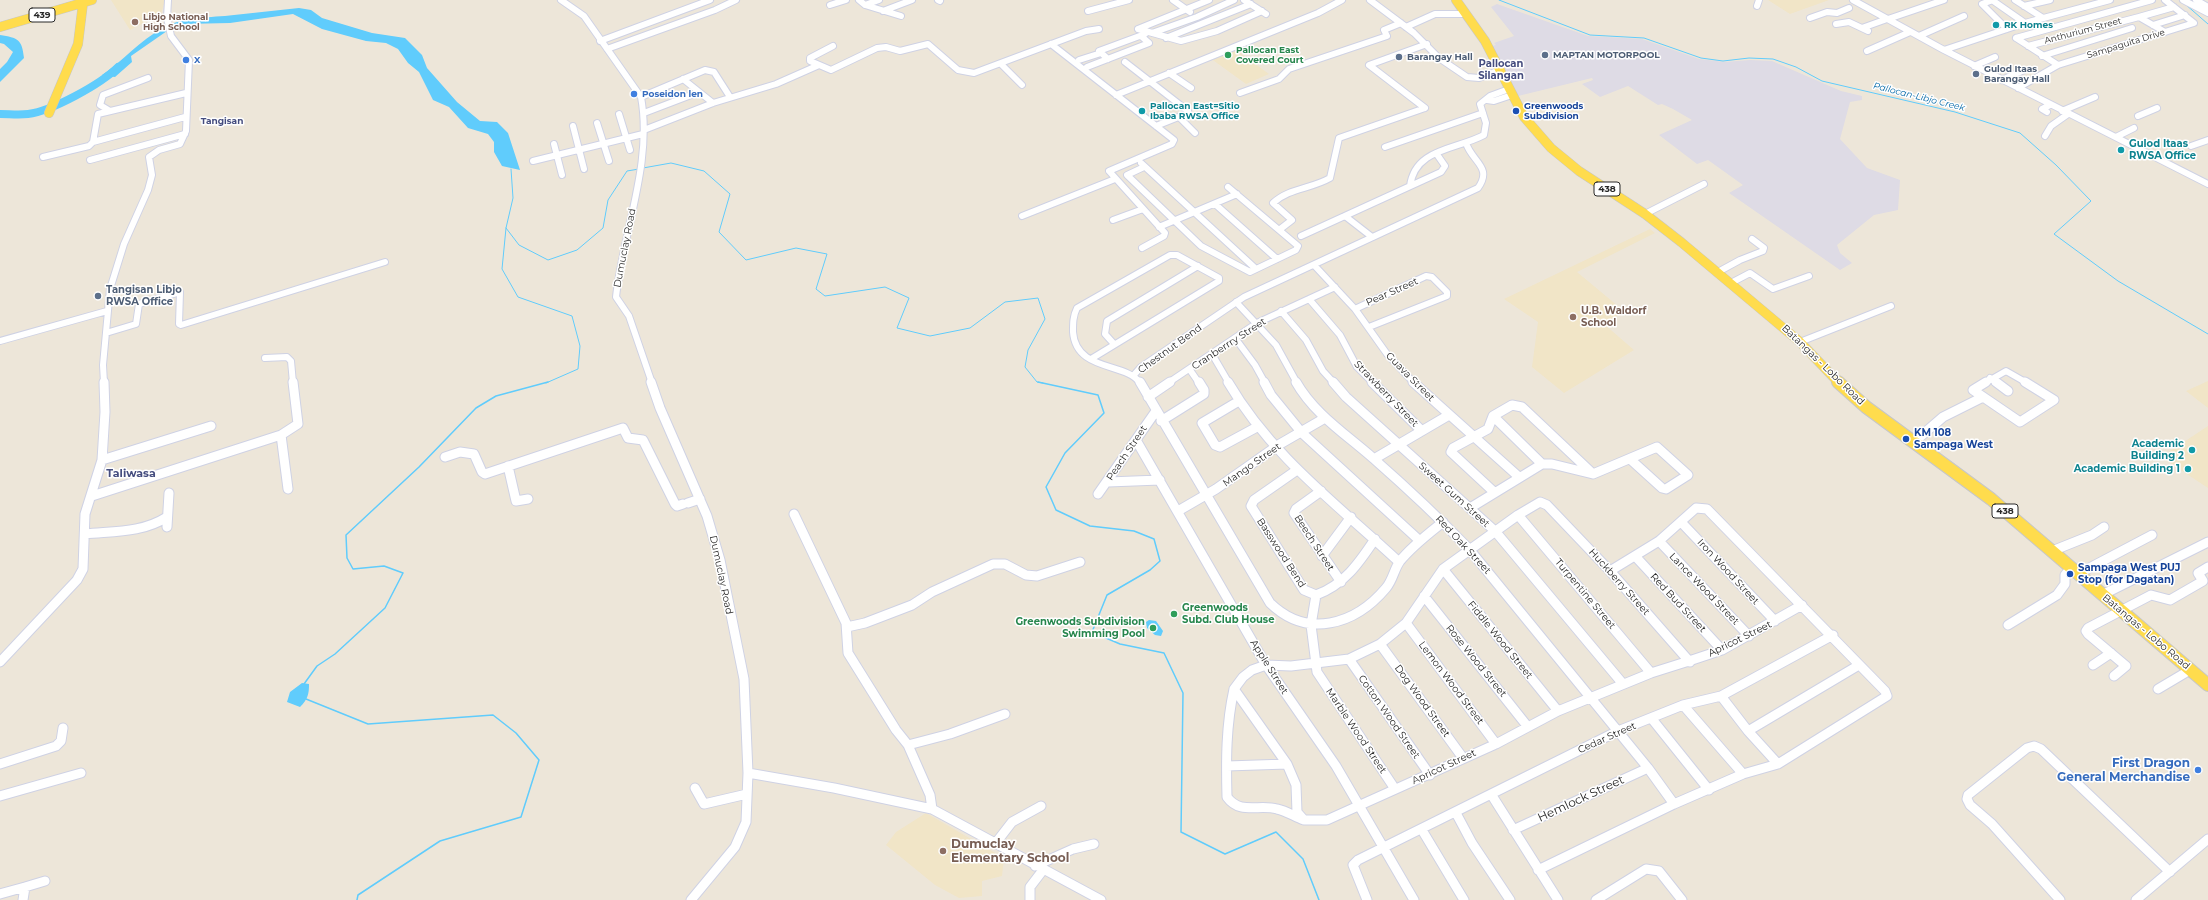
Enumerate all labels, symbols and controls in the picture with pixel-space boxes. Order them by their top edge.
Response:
road number: 439 [29,8,55,22]
place label: Libjo National High School [143,12,208,33]
street label: Anthurium Street [2043,16,2123,46]
marker: Libjo National High School [130,17,140,27]
marker: RK Homes [1991,20,2001,30]
place label: RK Homes [2004,20,2053,30]
street label: Sampaguita Drive [2086,27,2166,61]
place label: Pallocan East Covered Court [1236,45,1304,66]
marker: Pallocan East Covered Court [1223,50,1233,60]
marker: MAPTAN MOTORPOOL [1540,50,1550,60]
place label: MAPTAN MOTORPOOL [1553,50,1660,60]
marker: Barangay Hall [1394,52,1404,62]
place label: Barangay Hall [1407,52,1473,62]
marker: X [181,55,191,65]
place label: X [194,55,200,65]
district label: Pallocan Silangan [1478,58,1524,82]
place label: Gulod Itaas Barangay Hall [1984,64,2050,85]
marker: Gulod Itaas Barangay Hall [1971,69,1981,79]
water label: Pallocan-Libjo Creek [1872,80,1966,114]
marker: Poseidon len [629,89,639,99]
place label: Poseidon len [642,89,703,99]
place label: Pallocan East=Sitio Ibaba RWSA Office [1150,101,1240,122]
place label: Greenwoods Subdivision [1524,101,1583,122]
marker: Pallocan East=Sitio Ibaba RWSA Office [1137,106,1147,116]
marker: Greenwoods Subdivision [1511,106,1521,116]
district label: Tangisan [201,116,243,126]
place label: Gulod Itaas RWSA Office [2129,138,2196,162]
marker: Gulod Itaas RWSA Office [2116,145,2126,155]
road number: 438 [1594,182,1620,196]
street label: Dumuclay Road [611,207,639,289]
street label: Pear Street [1364,275,1420,309]
place label: Tangisan Libjo RWSA Office [106,284,182,308]
marker: Tangisan Libjo RWSA Office [93,291,103,301]
place label: U.B. Waldorf School [1581,305,1646,328]
marker: U.B. Waldorf School [1568,312,1578,322]
street label: Cranberrry Street [1190,315,1268,373]
street label: Chestnut Bend [1136,322,1204,376]
street label: Batangas - Lobo Road [1779,322,1867,408]
street label: Guava Street [1383,350,1437,404]
street label: Strawberry Street [1351,358,1421,430]
street label: Peach Street [1104,423,1150,483]
place label: KM 108 Sampaga West [1914,427,1993,450]
marker: KM 108 Sampaga West [1901,434,1911,444]
place label: Academic Building 2 [2131,438,2184,462]
street label: Mango Street [1221,441,1283,489]
marker: Academic Building 2 [2187,445,2197,455]
street label: Sweet Gum Street [1416,460,1492,530]
place label: Academic Building 1 [2074,463,2180,475]
marker: Academic Building 1 [2183,464,2193,474]
district label: Taliwasa [106,467,156,481]
road number: 438 [1992,504,2018,518]
street label: Beech Street [1291,513,1337,573]
street label: Red Oak Street [1433,513,1493,577]
street label: Basswood Bend [1254,516,1308,590]
street label: Dumuclay Road [707,534,735,616]
street label: Iron Wood Street [1695,537,1761,607]
street label: Huckberry Street [1586,546,1652,618]
street label: Lance Wood Street [1667,550,1741,628]
street label: Turpentine Street [1552,556,1618,632]
place label: Sampaga West PUJ Stop (for Dagatan) [2078,562,2180,586]
marker: Sampaga West PUJ Stop (for Dagatan) [2065,569,2075,579]
street label: Red Bud Street [1648,571,1708,635]
street label: Batangas - Lobo Road [2100,592,2192,672]
street label: Fiddle Wood Street [1465,599,1535,681]
place label: Greenwoods Subd. Club House [1182,602,1274,626]
marker: Greenwoods Subd. Club House [1169,609,1179,619]
place label: Greenwoods Subdivision Swimming Pool [1015,616,1145,640]
street label: Apricot Street [1706,618,1774,660]
street label: Rose Wood Street [1443,622,1509,700]
marker: Greenwoods Subdivision Swimming Pool [1148,623,1158,633]
street label: Apple Street [1247,637,1291,697]
street label: Lemon Wood Street [1416,639,1486,727]
street label: Dog Wood Street [1392,662,1452,740]
street label: Cotton Wood Street [1356,673,1422,761]
street label: Marble Wood Street [1323,686,1389,776]
street label: Cedar Street [1576,720,1638,756]
street label: Apricot Street [1410,747,1478,787]
place label: First Dragon General Merchandise [2057,756,2190,784]
marker: First Dragon General Merchandise [2193,765,2203,775]
street label: Hemlock Street [1535,773,1627,825]
place label: Dumuclay Elementary School [951,837,1069,865]
marker: Dumuclay Elementary School [938,846,948,856]

